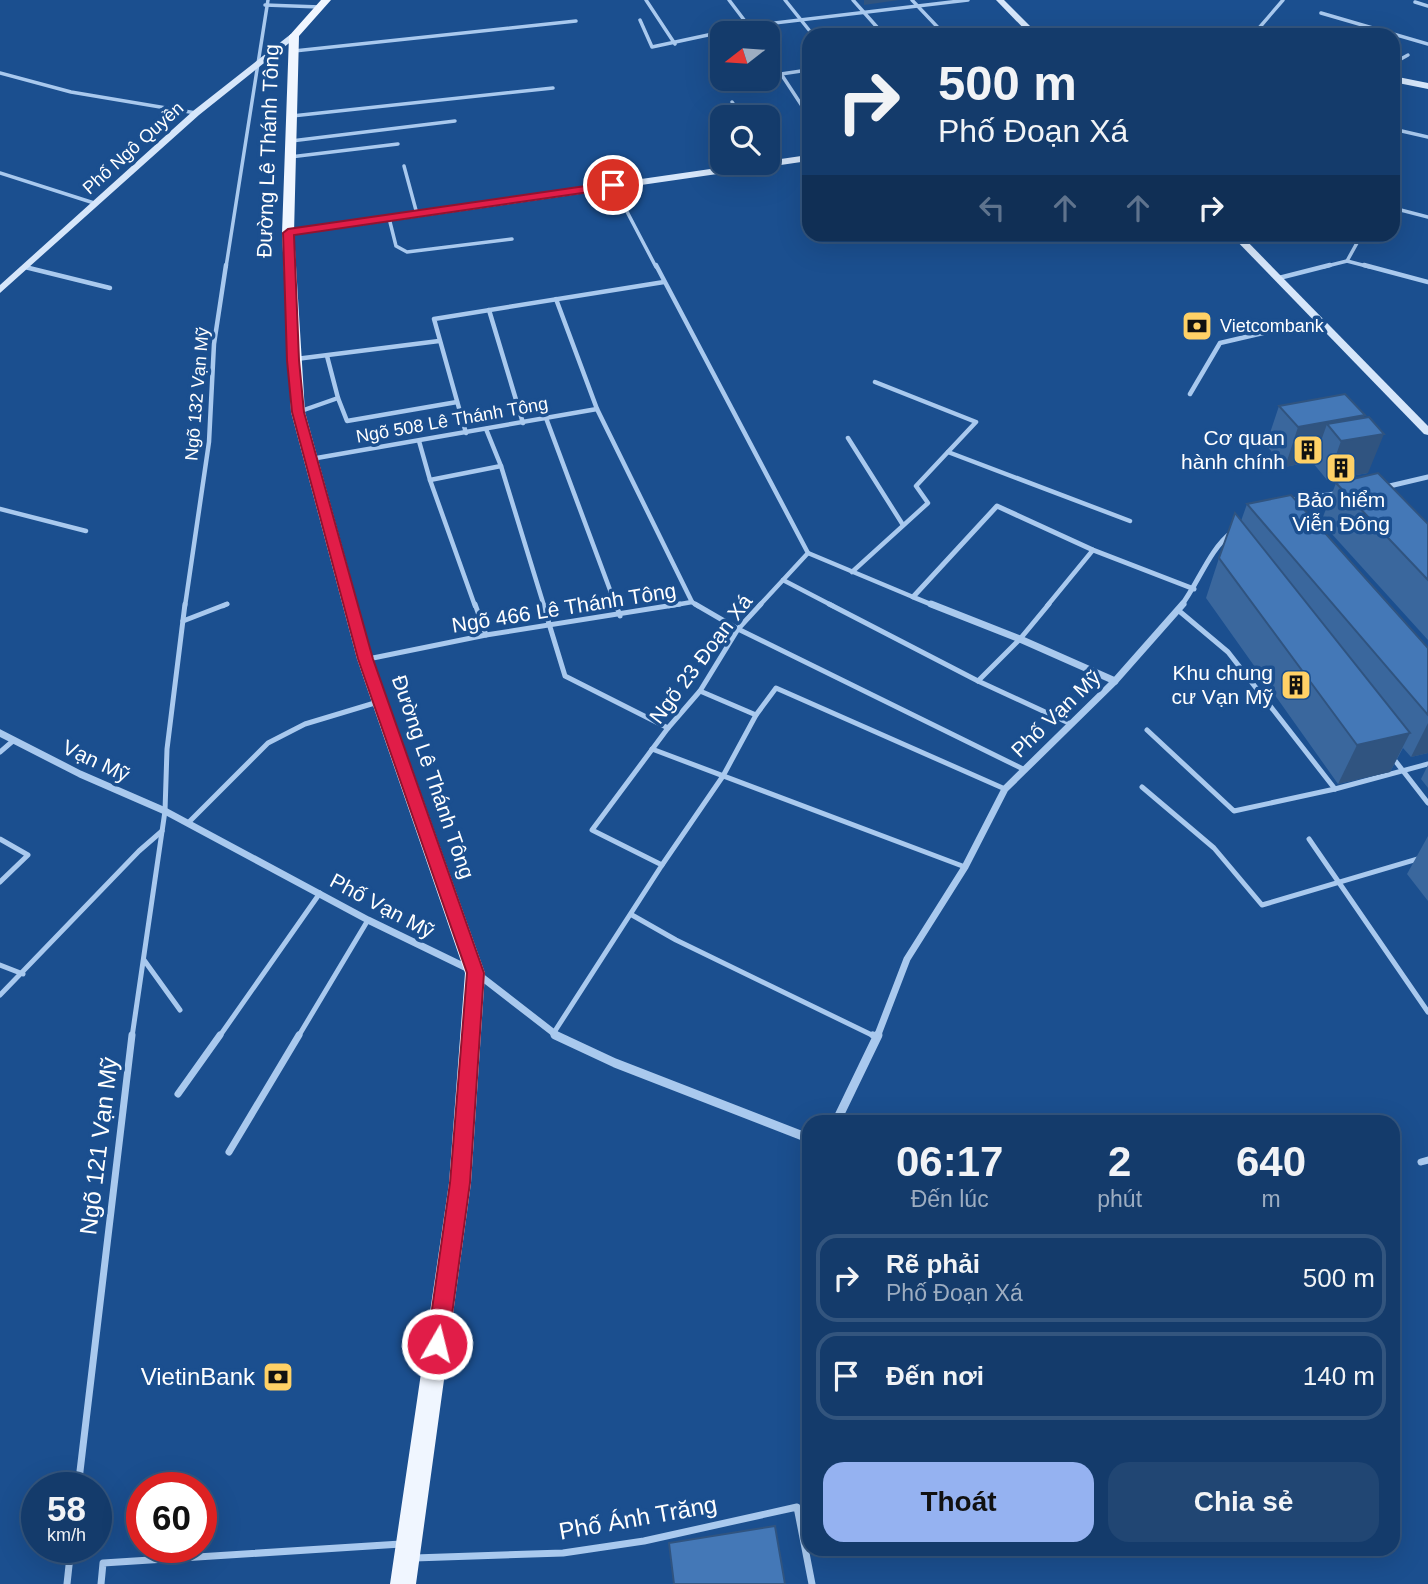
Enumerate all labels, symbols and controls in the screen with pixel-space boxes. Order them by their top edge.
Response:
north arrow [710,21,780,91]
map controls [710,21,780,175]
street label: Đường Lê Thánh Tông [252,44,283,258]
icon: right [823,56,914,147]
text: 500 m [938,56,1077,110]
street label: Phố Ngô Quyền [79,98,187,198]
button: search [710,105,780,175]
text: Phố Đoạn Xá [938,113,1128,149]
pin [583,155,643,215]
icon: arrive [594,166,632,204]
icon: left [973,189,1011,227]
icon: ahead [1046,189,1084,227]
icon: ahead [1119,189,1157,227]
icon: right [1192,189,1230,227]
bank icon: Vietcombank [1180,309,1214,343]
place label: Vietcombank [1220,316,1325,336]
street label: Ngõ 132 Vạn Mỹ [181,326,213,462]
street label: Ngõ 508 Lê Thánh Tông [354,393,550,447]
place label: Cơ quan hành chính [1181,426,1285,473]
building icon: Cơ quan hành chính [1291,433,1325,467]
building icon: Bảo hiểm Viễn Đông [1324,451,1358,485]
place label: Bảo hiểm Viễn Đông [1292,488,1390,535]
street label: Ngõ 466 Lê Thánh Tông [450,578,678,637]
street label: Ngõ 23 Đoạn Xá [645,590,757,728]
place label: Khu chung cư Vạn Mỹ [1171,661,1273,708]
street label: Phố Vạn Mỹ [1007,665,1105,762]
building icon: Khu chung cư Vạn Mỹ [1279,668,1313,702]
street label: Đường Lê Thánh Tông [388,672,479,882]
street label: Vạn Mỹ [59,735,134,786]
street label: Phố Vạn Mỹ [326,869,439,943]
street label: Ngõ 121 Vạn Mỹ [74,1056,123,1236]
text: 06:17 [896,1138,1003,1185]
text: 2 [1108,1138,1131,1185]
text: 640 [1236,1138,1306,1185]
text: Đến lúc [911,1186,989,1212]
text: phút [1097,1186,1142,1212]
text: m [1261,1186,1281,1212]
text: Rẽ phải [886,1249,980,1279]
icon: right [827,1259,865,1297]
text: 500 m [1303,1263,1375,1293]
text: Phố Đoạn Xá [886,1280,1023,1306]
position arrow [400,1307,474,1381]
icon: arrive [827,1357,865,1395]
bank icon: VietinBank [261,1360,295,1394]
text: Đến nơi [886,1361,984,1391]
text: 140 m [1303,1361,1375,1391]
place label: VietinBank [141,1363,256,1390]
button: Thoát [823,1462,1094,1542]
button: Chia sẻ [1108,1462,1379,1542]
speed limit sign: 60 [126,1472,217,1563]
text: 58 [47,1489,86,1528]
street label: Phố Ánh Trăng [557,1490,719,1545]
text: km/h [47,1525,86,1545]

